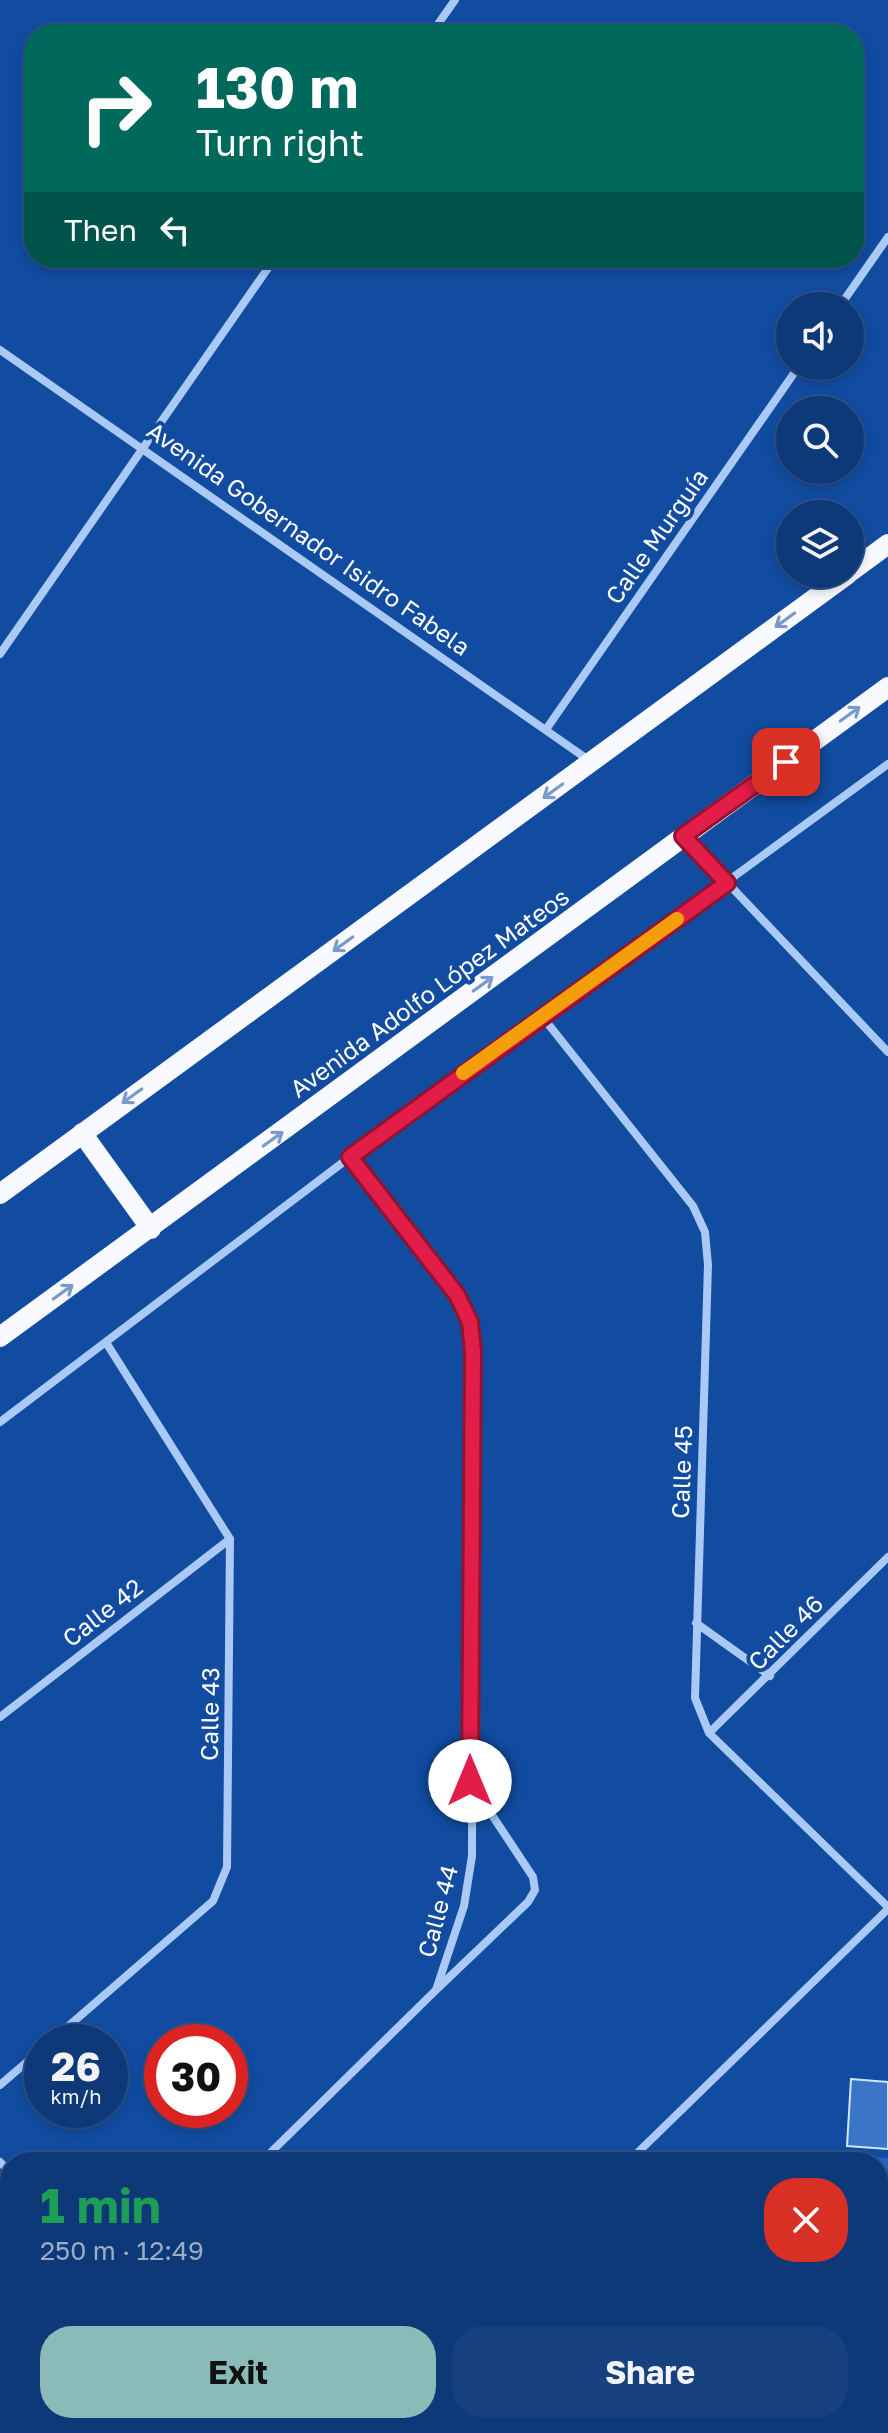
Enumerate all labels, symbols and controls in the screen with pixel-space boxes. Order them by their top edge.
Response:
text: 130 m [196,53,358,120]
icon: right [64,56,168,160]
text: Turn right [196,121,364,164]
icon: left [153,208,197,252]
text: Then [64,212,137,248]
map controls [776,292,864,588]
button: sound [776,292,864,380]
button: search [776,396,864,484]
street label: Avenida Gobernador Isidro Fabela [142,415,476,661]
street label: Calle Murguía [599,463,713,609]
button: layers [776,500,864,588]
one-way arrow [775,612,796,629]
one-way arrow [839,706,860,723]
pin [752,728,820,796]
icon: arrive [764,740,808,784]
one-way arrow [543,783,565,799]
street label: Avenida Adolfo López Mateos [284,881,574,1103]
one-way arrow [332,935,354,952]
one-way arrow [471,976,493,993]
one-way arrow [122,1087,143,1104]
one-way arrow [262,1130,284,1147]
one-way arrow [52,1284,74,1300]
street label: Calle 45 [665,1425,697,1519]
street label: Calle 42 [56,1572,148,1652]
street label: Calle 46 [741,1588,829,1676]
street label: Calle 43 [194,1667,224,1761]
position arrow [428,1739,512,1823]
street label: Calle 44 [411,1862,463,1960]
speed limit sign: 30 [144,2024,248,2128]
text: 26 [51,2042,101,2090]
text: km/h [51,2084,101,2108]
text: 1 min [40,2176,161,2234]
button: close [764,2178,848,2262]
text: 250 m · 12:49 [40,2235,204,2266]
button: Exit [40,2326,436,2418]
button: Share [452,2326,848,2418]

